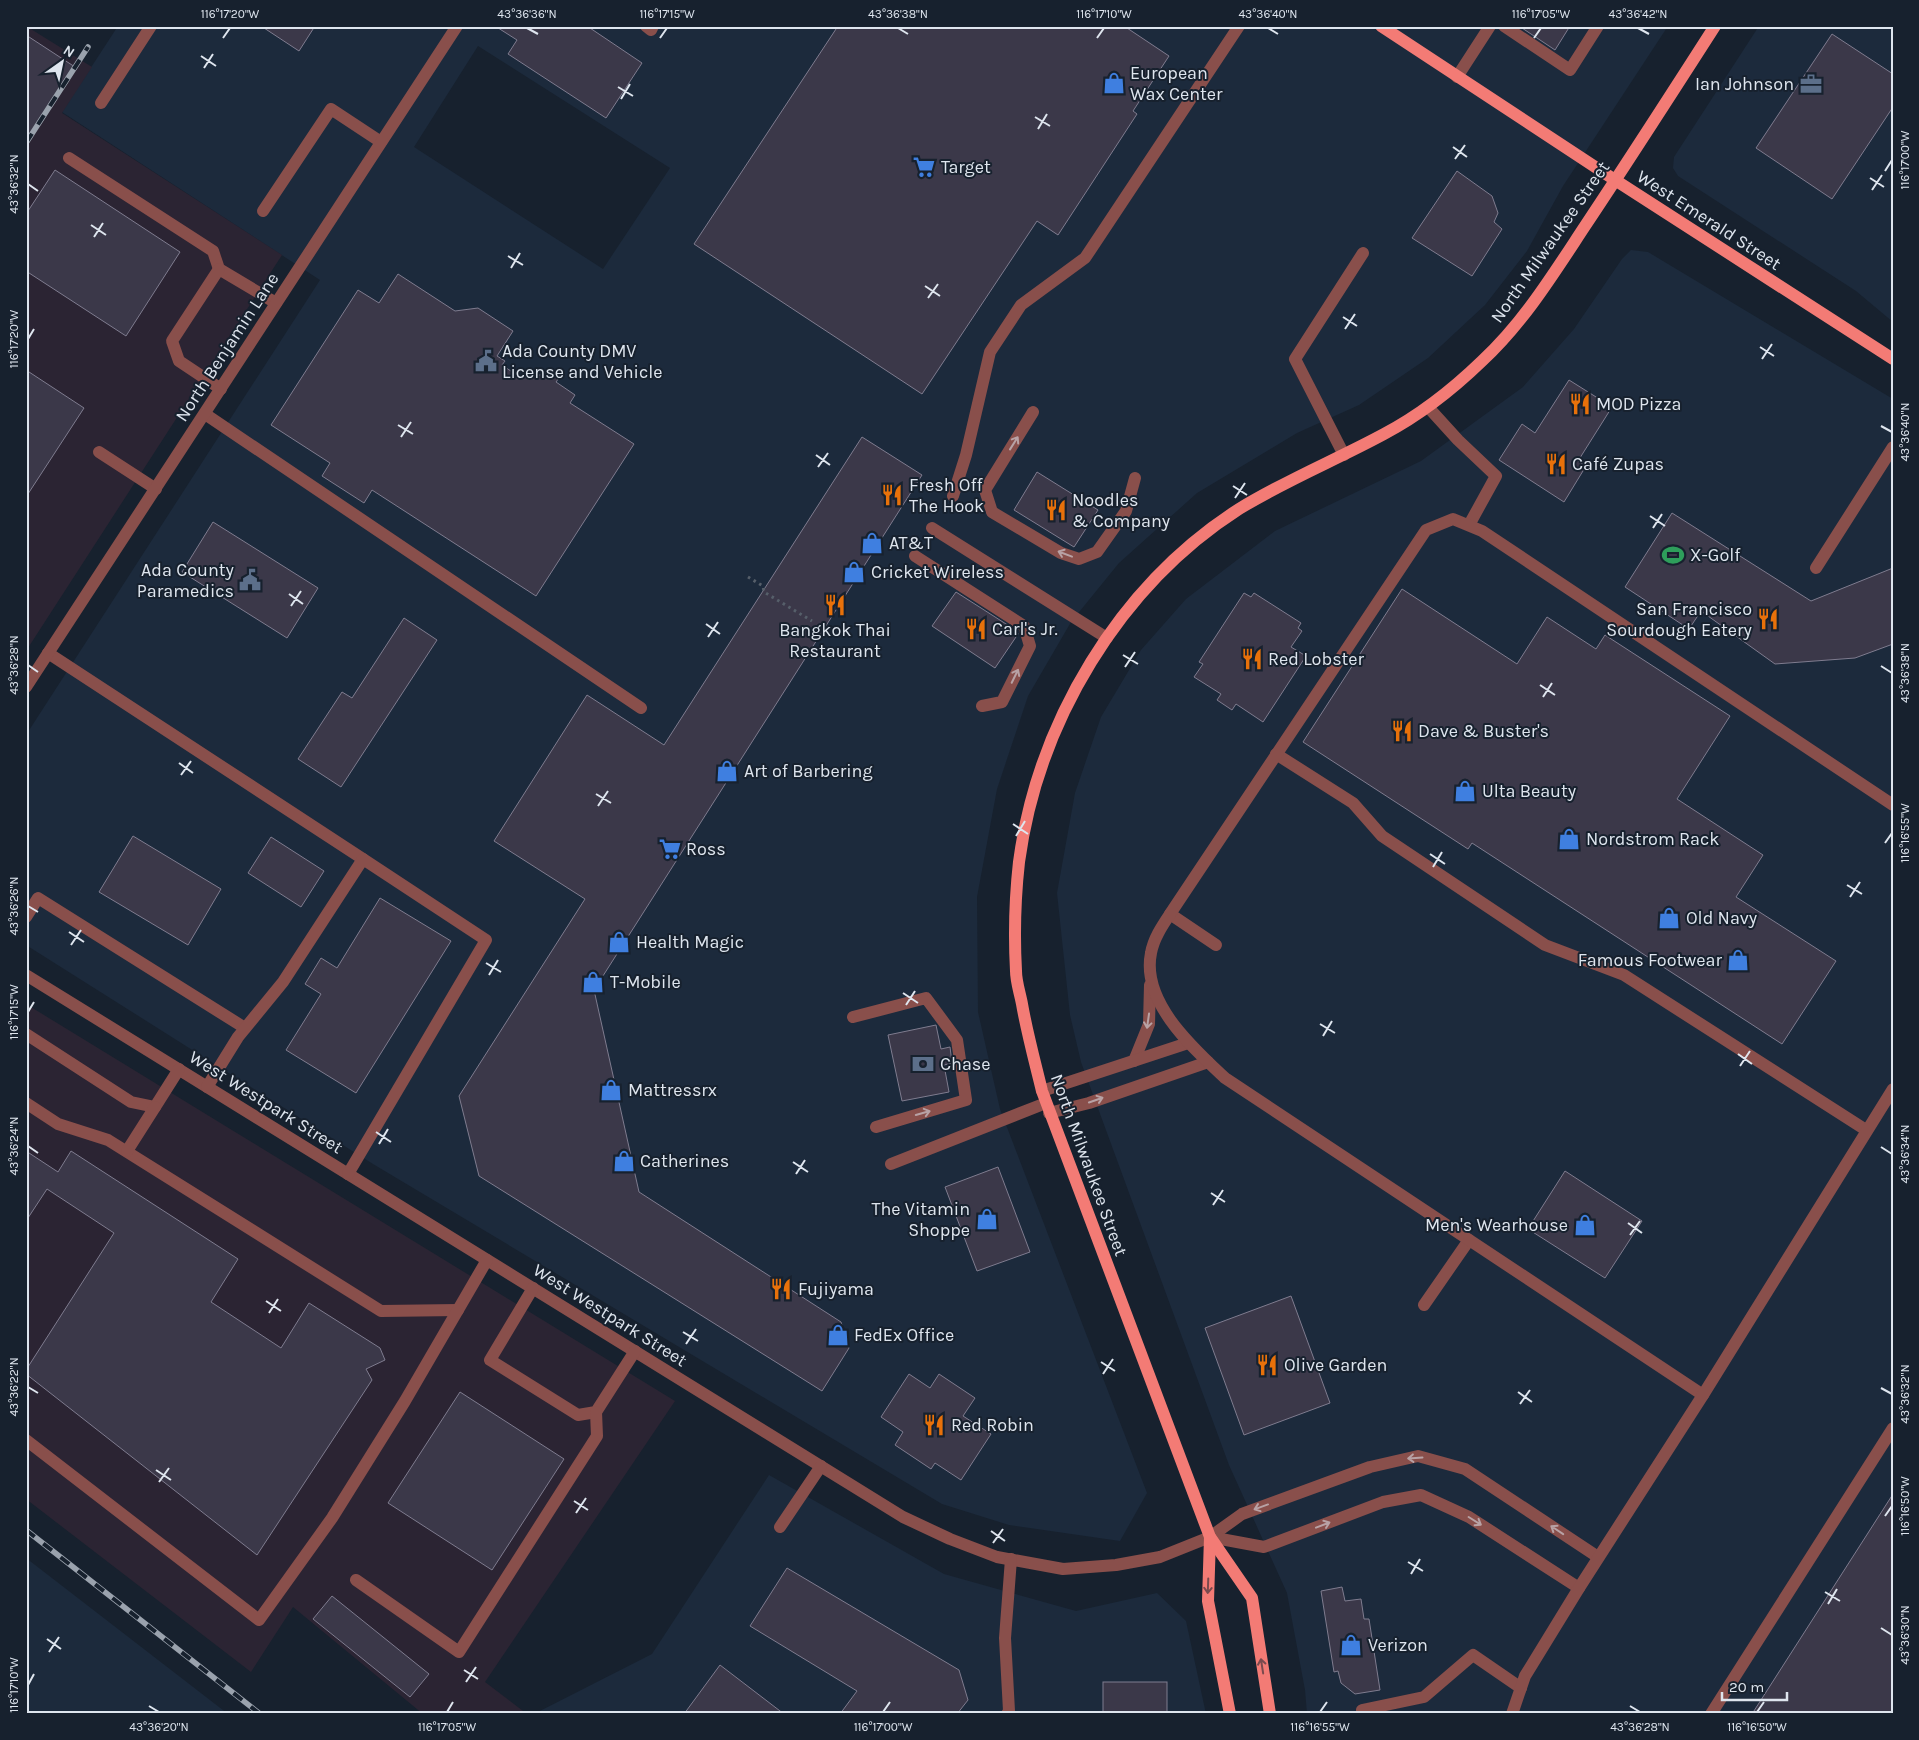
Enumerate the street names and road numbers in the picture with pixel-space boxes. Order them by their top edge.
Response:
street label: North Milwaukee Street [1486,157,1614,327]
street label: West Emerald Street [1633,165,1785,275]
street label: North Benjamin Lane [171,268,283,426]
street label: West Westpark Street [185,1046,347,1158]
street label: North Milwaukee Street [1046,1071,1132,1259]
street label: West Westpark Street [529,1259,691,1371]

